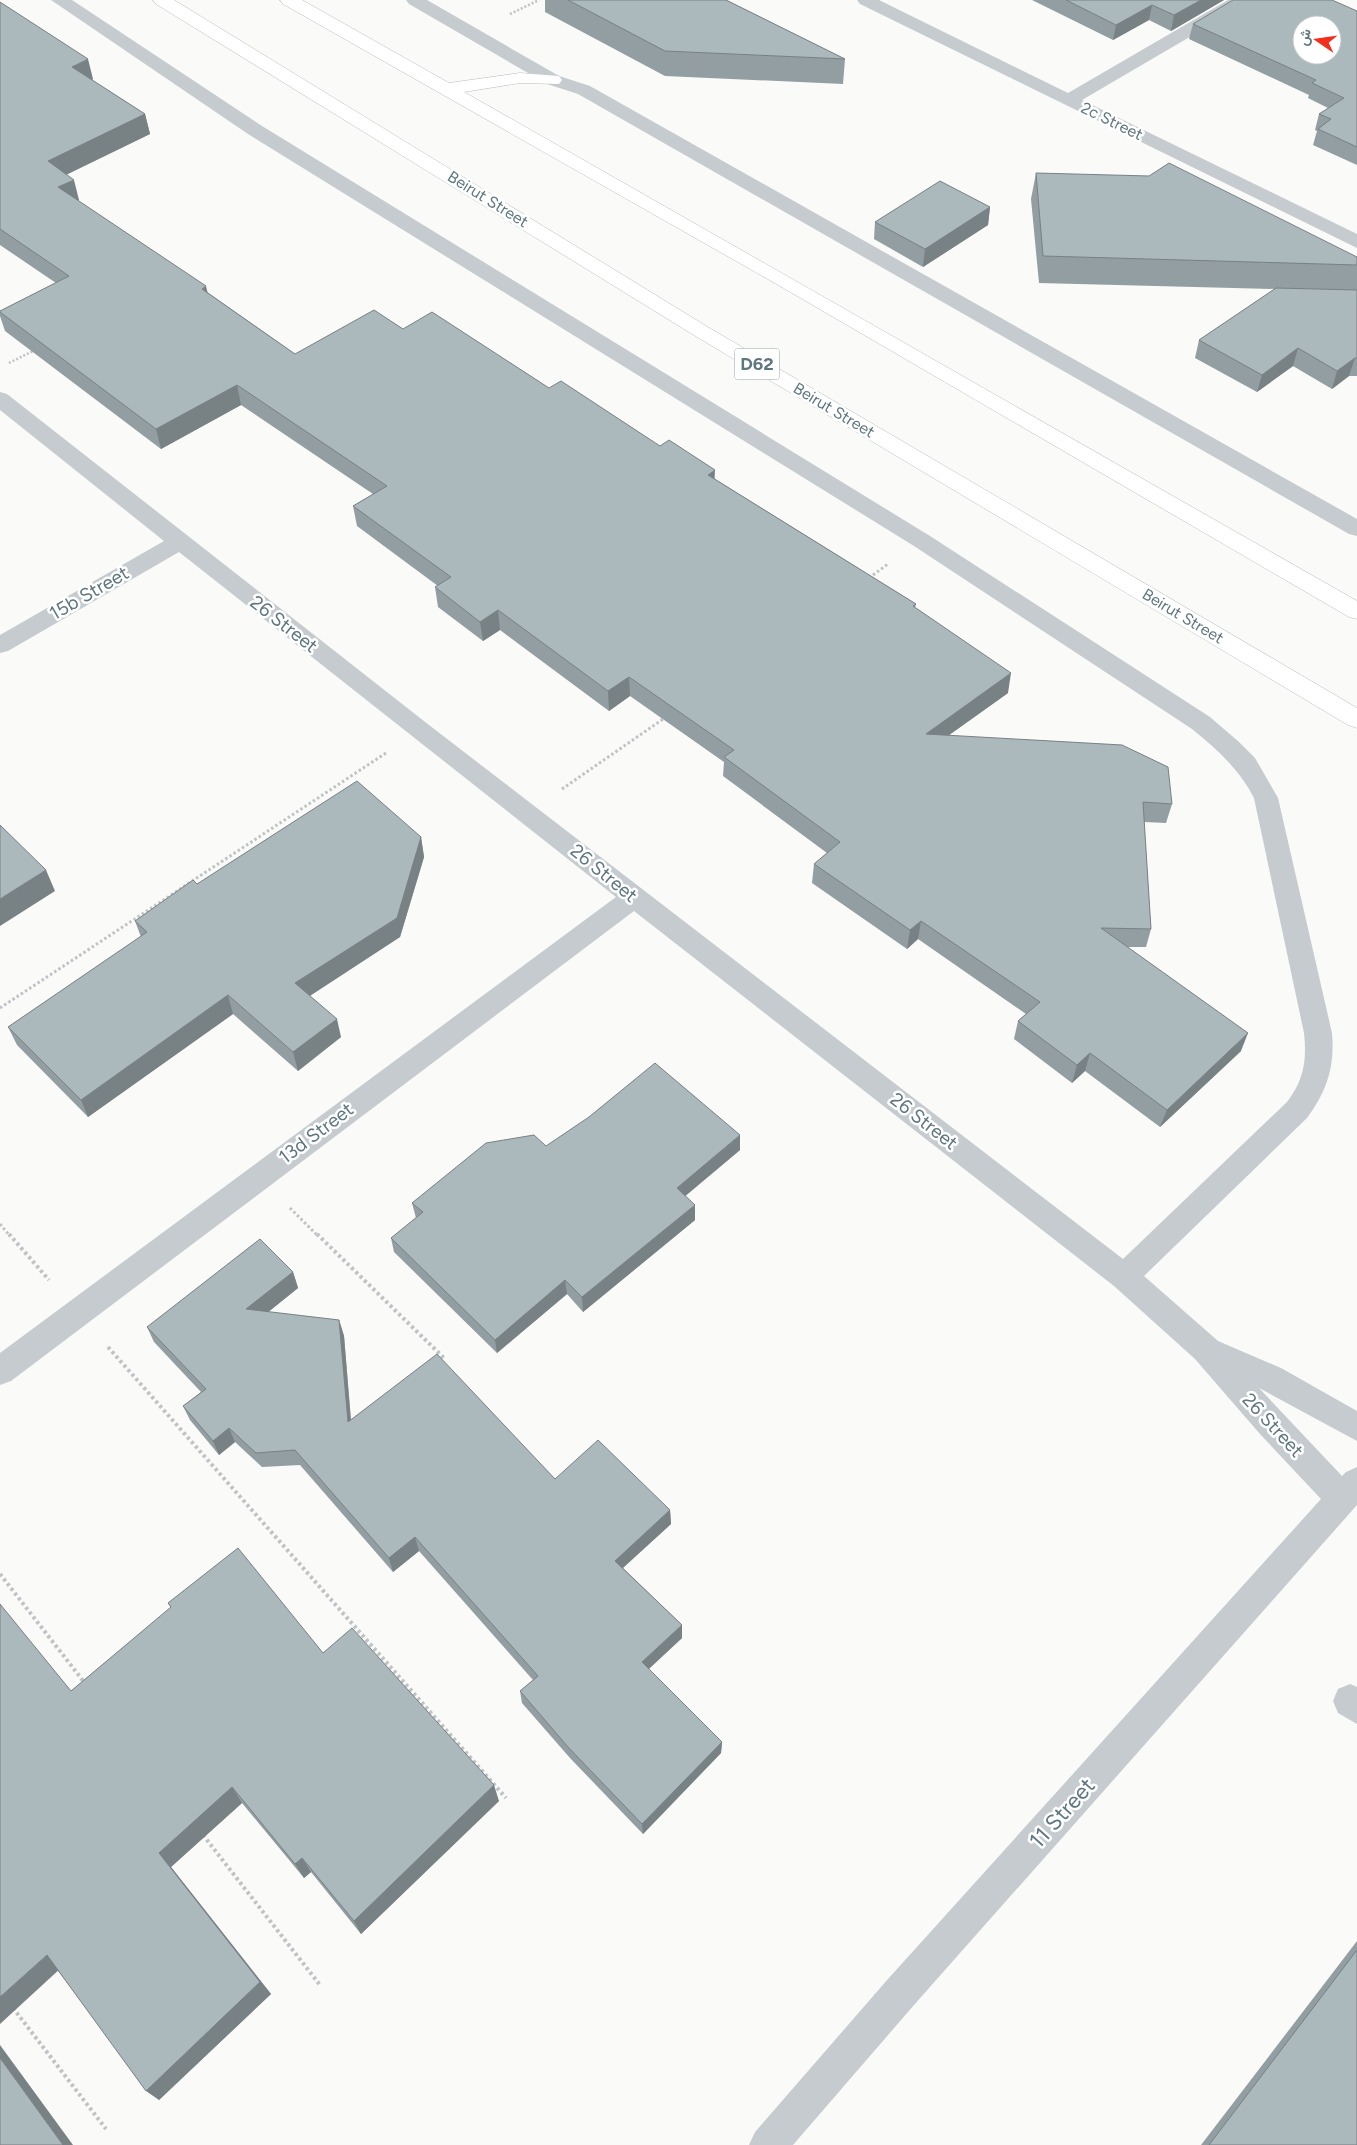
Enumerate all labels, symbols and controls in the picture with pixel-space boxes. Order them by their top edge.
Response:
north arrow [1292,15,1342,65]
text: ش [1295,27,1315,47]
street label: 2c Street [1078,98,1146,144]
street label: Beirut Street [444,167,532,231]
road number: D62 [734,348,780,379]
street label: Beirut Street [790,378,878,442]
street label: 15b Street [45,561,133,625]
street label: Beirut Street [1139,584,1227,648]
street label: 26 Street [246,591,322,657]
street label: 26 Street [566,839,642,907]
street label: 26 Street [886,1088,962,1154]
street label: 13d Street [274,1098,358,1168]
street label: 26 Street [1238,1388,1308,1462]
street label: 11 Street [1023,1772,1101,1854]

